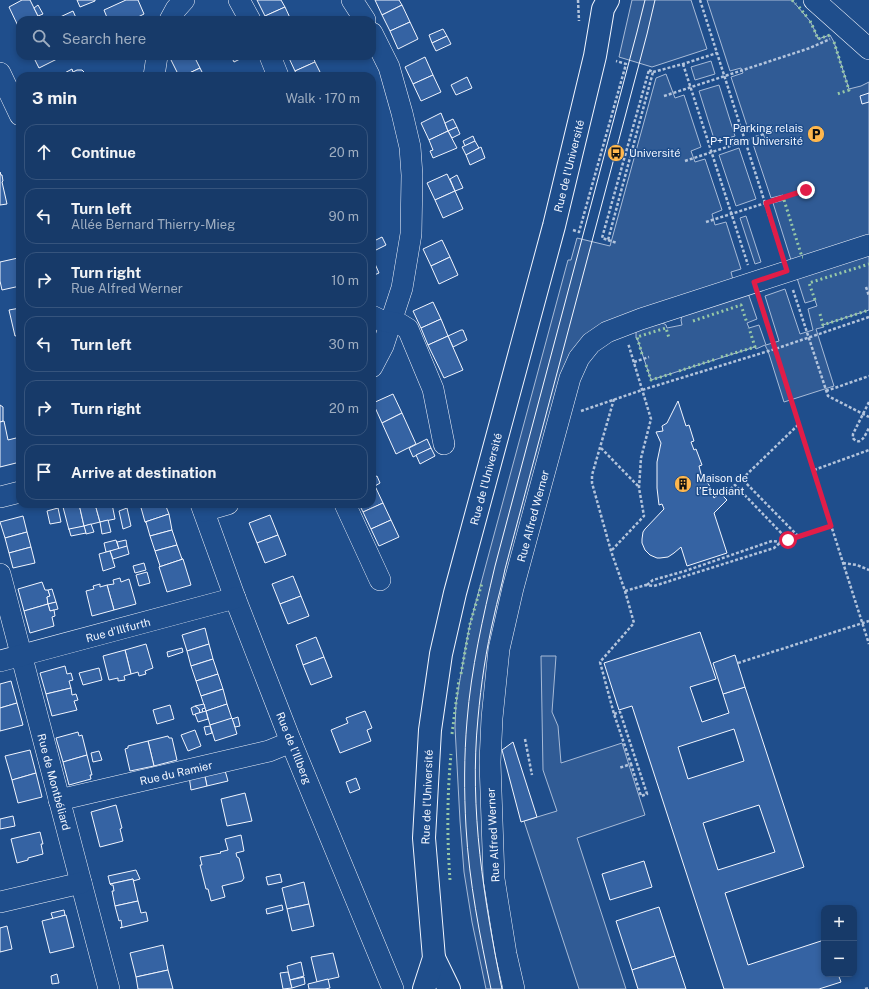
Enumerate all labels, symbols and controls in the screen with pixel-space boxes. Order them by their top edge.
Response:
search box [16,16,376,60]
icon: search [30,27,52,49]
text: Search here [62,30,146,47]
text: 3 min [32,88,77,108]
text: Walk · 170 m [285,91,360,106]
street label: Rue de l'Université [552,119,586,213]
place label: Parking relais P+Tram Université [710,122,803,147]
parking icon: Parking relais P+Tram Université [806,124,826,144]
icon: ahead [33,141,55,163]
bus stop icon: Université [606,143,626,163]
text: Continue [71,144,136,161]
text: 20 m [329,145,359,160]
place label: Université [629,147,680,159]
route end [797,181,815,199]
text: Turn left [71,200,132,217]
icon: left [33,205,55,227]
text: 90 m [329,209,359,224]
text: Allée Bernard Thierry-Mieg [71,217,235,232]
text: Turn right [71,264,141,281]
icon: right [33,269,55,291]
text: 10 m [331,273,359,288]
text: Rue Alfred Werner [71,281,183,296]
icon: left [33,333,55,355]
text: Turn left [71,336,132,353]
text: 30 m [329,337,359,352]
icon: right [33,397,55,419]
text: Turn right [71,400,141,417]
text: 20 m [329,401,359,416]
street label: Rue de l'Université [468,432,504,526]
icon: arrive [33,461,55,483]
text: Arrive at destination [71,464,216,481]
street label: Rue Alfred Werner [515,469,551,563]
place label: Maison de l’Etudiant [696,472,748,497]
building icon: Maison de l’Etudiant [673,474,693,494]
route start [779,531,797,549]
street label: Rue d'Illfurth [84,616,152,644]
street label: Rue de l'Illberg [274,710,314,786]
street label: Rue de Montbéliard [35,732,73,832]
street label: Rue de l'Université [419,749,435,845]
street label: Rue du Ramier [138,759,214,787]
street label: Rue Alfred Werner [485,787,501,883]
map controls [821,905,857,977]
button: + [821,905,857,941]
button: − [821,941,857,977]

